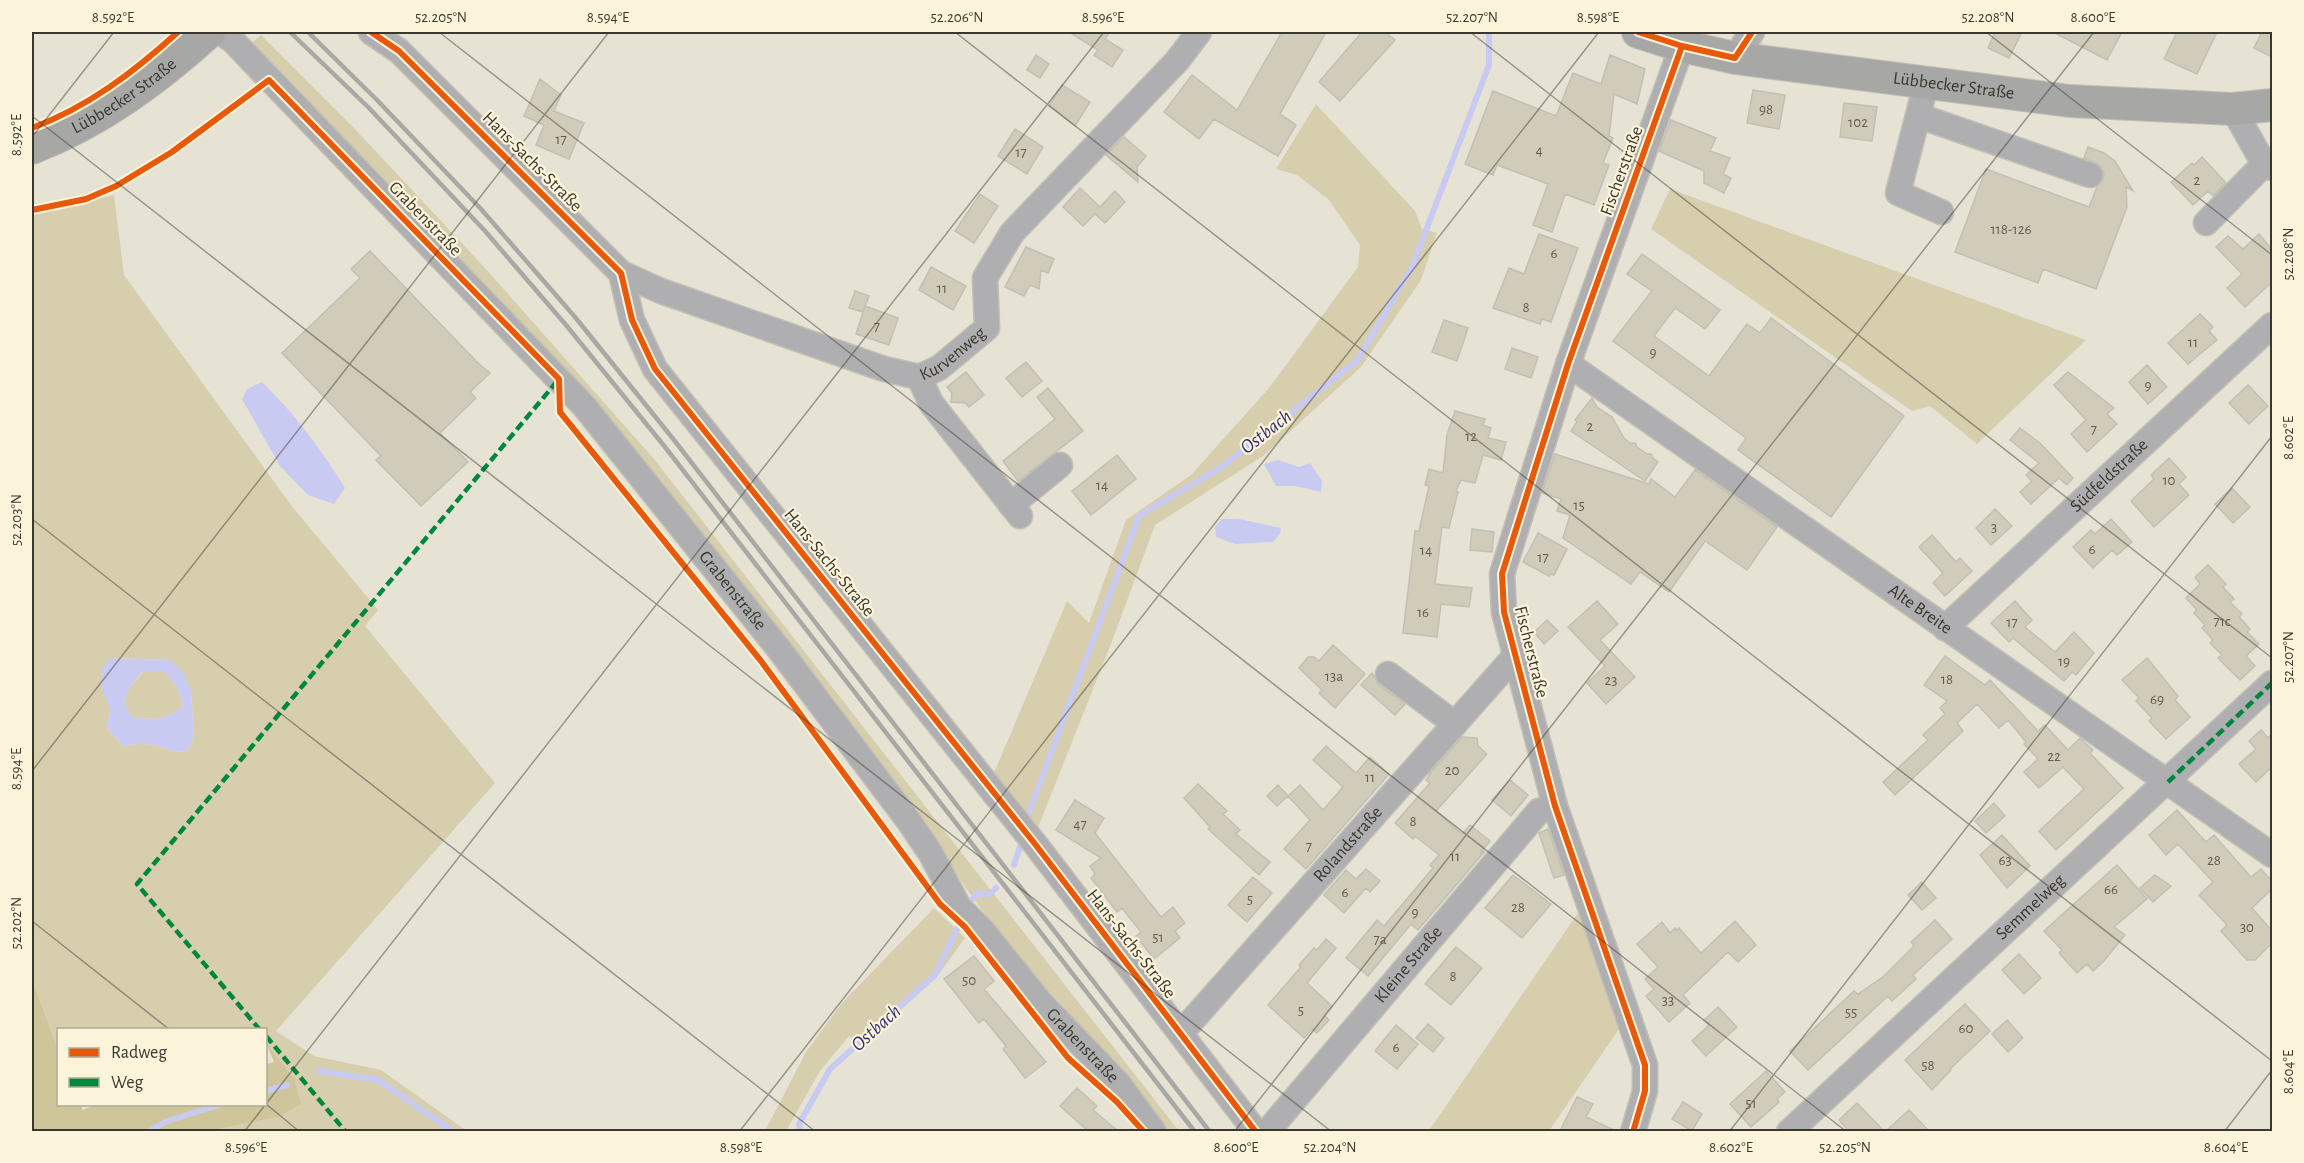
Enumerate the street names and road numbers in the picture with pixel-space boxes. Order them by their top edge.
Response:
street label: Lübbecker Straße [69,55,180,138]
street label: Lübbecker Straße [1892,69,2015,103]
street label: Hans-Sachs-Straße [479,109,585,215]
street label: Fischerstraße [1597,124,1647,218]
street label: Grabenstraße [385,178,465,260]
street label: Kurvenweg [917,324,990,384]
street label: Südfeldstraße [2067,436,2152,516]
street label: Hans-Sachs-Straße [780,506,878,620]
street label: Grabenstraße [695,548,769,634]
street label: Alte Breite [1885,581,1955,638]
street label: Fischerstraße [1511,604,1551,700]
street label: Rolandstraße [1310,803,1386,886]
street label: Semmelweg [1993,871,2069,943]
street label: Hans-Sachs-Straße [1083,886,1179,1002]
street label: Kleine Straße [1371,923,1446,1007]
street label: Grabenstraße [1043,1005,1122,1087]

